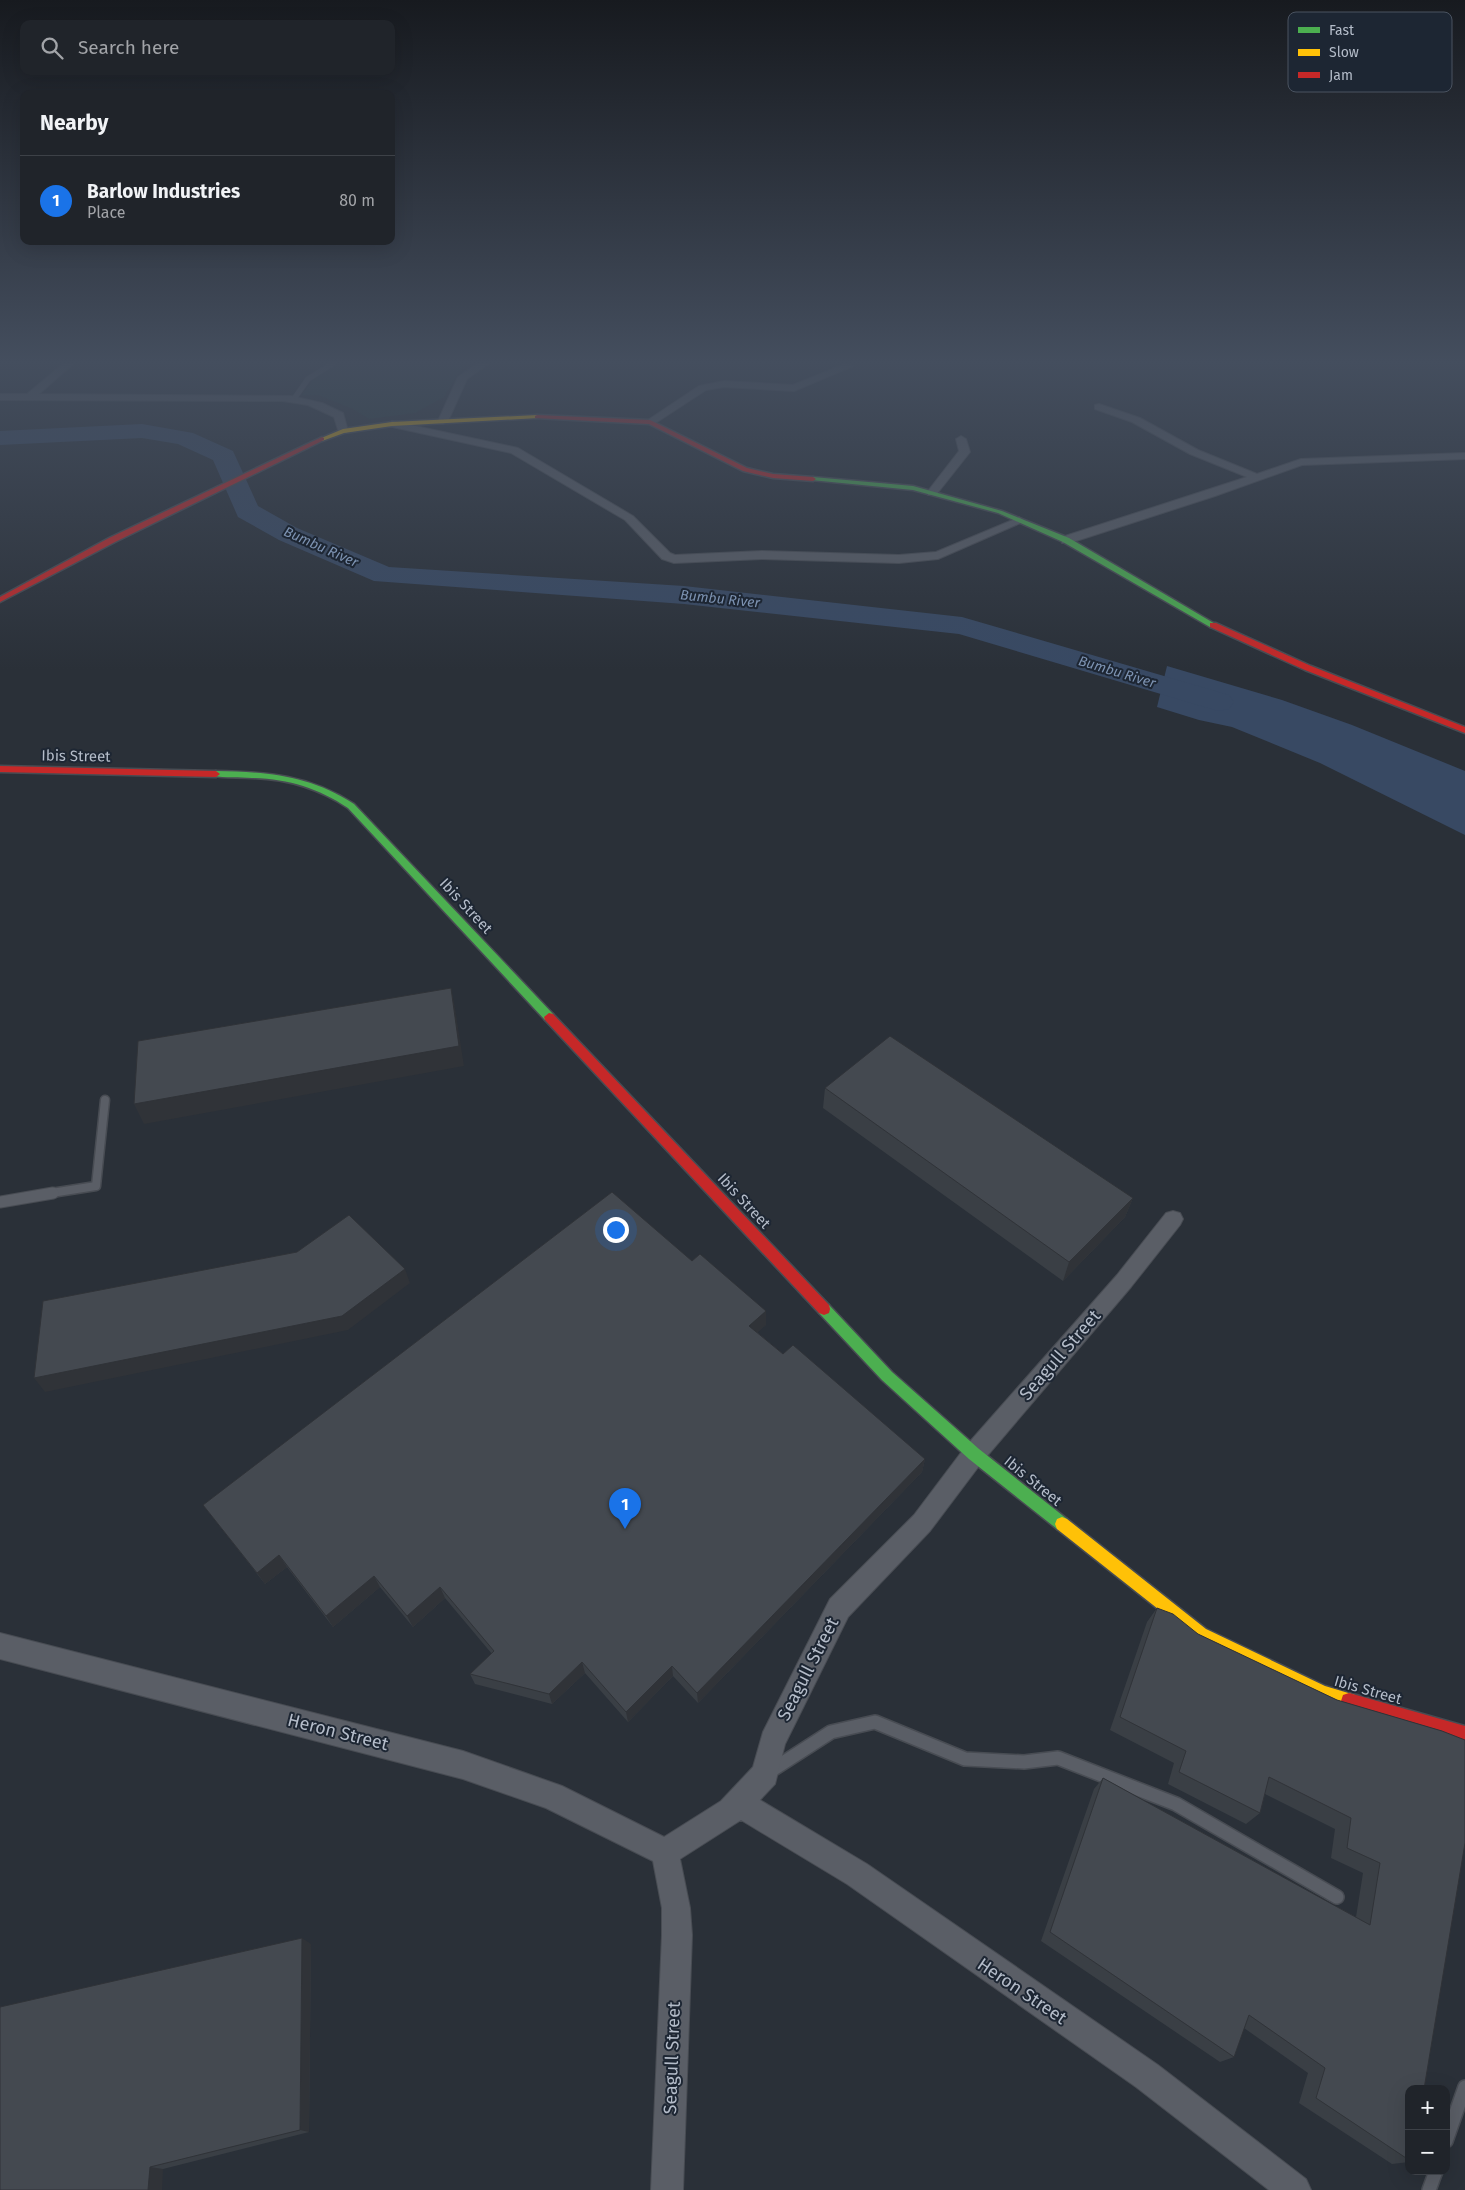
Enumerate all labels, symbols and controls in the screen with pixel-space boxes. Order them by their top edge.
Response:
legend [1288,12,1452,92]
search box [20,20,395,75]
text: Fast [1329,22,1355,39]
icon: search [38,34,66,62]
text: Search here [78,36,179,59]
text: Slow [1329,44,1359,61]
text: Jam [1329,67,1353,84]
text: Nearby [40,110,108,136]
text: Barlow Industries [87,180,240,203]
text: 1 [52,191,60,210]
text: 80 m [339,191,375,210]
text: Place [87,203,126,222]
water label: Bumbu River [281,523,361,571]
water label: Bumbu River [679,586,761,612]
water label: Bumbu River [1076,652,1158,692]
street label: Ibis Street [41,746,111,766]
street label: Ibis Street [436,875,497,938]
street label: Ibis Street [714,1170,775,1233]
your location [603,1217,629,1243]
street label: Seagull Street [1015,1305,1106,1405]
street label: Ibis Street [1000,1452,1066,1510]
pin: 1 [609,1488,641,1529]
street label: Seagull Street [773,1613,844,1724]
street label: Ibis Street [1332,1672,1404,1708]
street label: Heron Street [285,1709,391,1755]
street label: Heron Street [973,1953,1071,2029]
street label: Seagull Street [659,2001,685,2115]
map controls [1405,2085,1450,2175]
button: + [1405,2085,1450,2130]
button: − [1405,2130,1450,2175]

